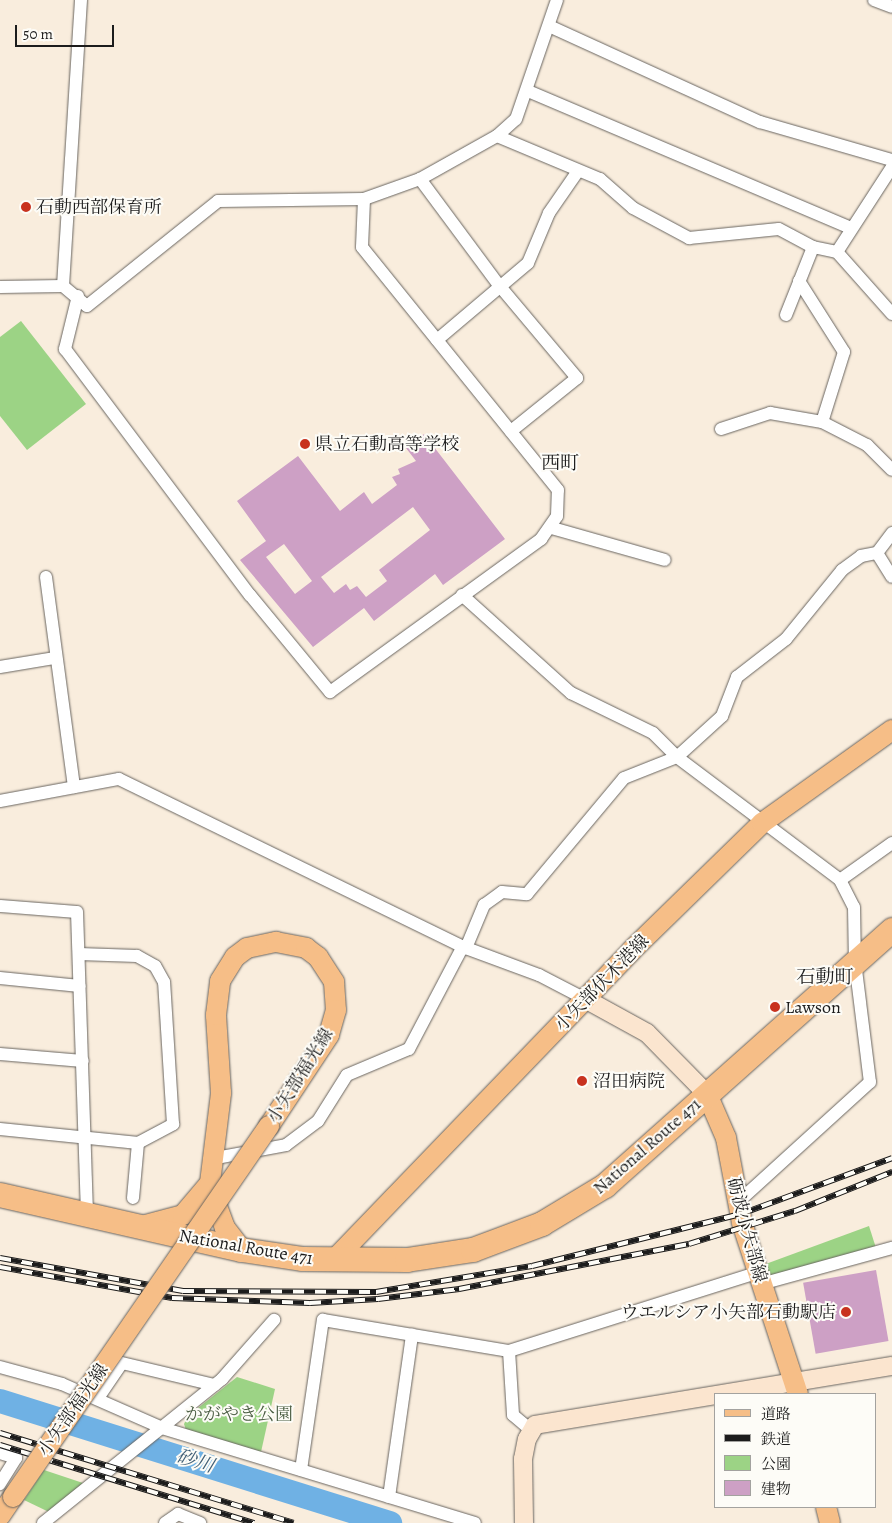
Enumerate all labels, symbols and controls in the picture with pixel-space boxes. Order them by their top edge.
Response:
scale bar [18,15,116,47]
text: 50 m [23,24,53,44]
place label: 石動西部保育所 [36,196,162,218]
marker: 石動西部保育所 [20,201,32,213]
place label: 県立石動高等学校 [315,433,459,455]
marker: 県立石動高等学校 [299,438,311,450]
district label: 西町 [541,453,579,475]
street label: 小矢部伏木港線 [550,930,654,1036]
district label: 石動町 [797,967,853,989]
place label: Lawson [785,996,841,1018]
marker: Lawson [769,1001,781,1013]
street label: 小矢部福光線 [262,1024,338,1128]
place label: 沼田病院 [593,1070,665,1092]
marker: 沼田病院 [575,1074,589,1088]
street label: National Route 471 [589,1093,705,1199]
street label: 砺波小矢部線 [723,1175,771,1285]
street label: National Route 471 [177,1225,315,1269]
place label: ウエルシア小矢部石動駅店 [620,1301,836,1323]
marker: ウエルシア小矢部石動駅店 [840,1306,852,1318]
street label: 小矢部福光線 [33,1360,113,1460]
legend [714,1393,877,1508]
park label: かがやき公園 [185,1403,293,1425]
text: 道路 [761,1404,791,1424]
text: 鉄道 [761,1429,791,1449]
water label: 砂川 [173,1446,217,1478]
text: 公園 [761,1454,791,1474]
text: 建物 [761,1479,791,1499]

